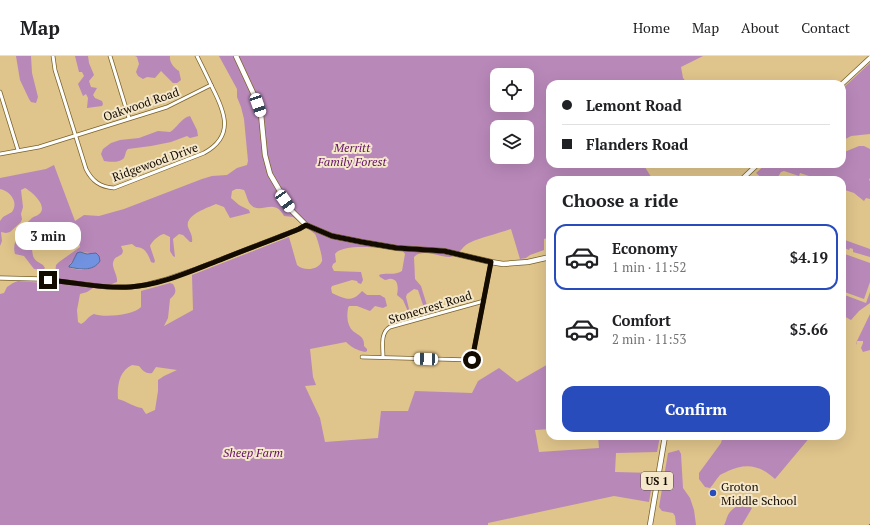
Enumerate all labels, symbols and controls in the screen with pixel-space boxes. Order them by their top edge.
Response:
text: Map [20,15,60,40]
text: Home [633,18,670,37]
text: Map [692,18,719,37]
text: About [741,18,779,37]
text: Contact [801,18,850,37]
map controls [490,68,534,164]
button: locate [490,68,534,112]
street label: Oakwood Road [101,84,181,124]
car [248,92,268,118]
text: Lemont Road [586,95,682,115]
button: layers [490,120,534,164]
text: Flanders Road [586,134,688,154]
street label: Ridgewood Drive [110,140,200,184]
park label: Merritt Family Forest [316,140,388,169]
car [273,188,297,214]
text: Choose a ride [562,188,678,212]
callout: 3 min [15,222,81,250]
text: 3 min [30,227,66,245]
text: Economy [612,238,677,258]
icon: car [564,239,600,275]
text: $4.19 [790,247,828,267]
text: 1 min · 11:52 [612,258,686,276]
route end [39,271,57,289]
street label: Stonecrest Road [387,287,474,327]
text: Comfort [612,310,671,330]
icon: car [564,311,600,347]
text: $5.66 [790,319,828,339]
text: 2 min · 11:53 [612,330,686,348]
route start [463,351,481,369]
car [414,353,438,365]
button: Confirm [562,386,830,432]
park label: Sheep Farm [223,445,283,460]
road number: US 1 [641,472,673,490]
place label: Groton Middle School [721,479,797,508]
marker: Groton Middle School [708,488,718,498]

